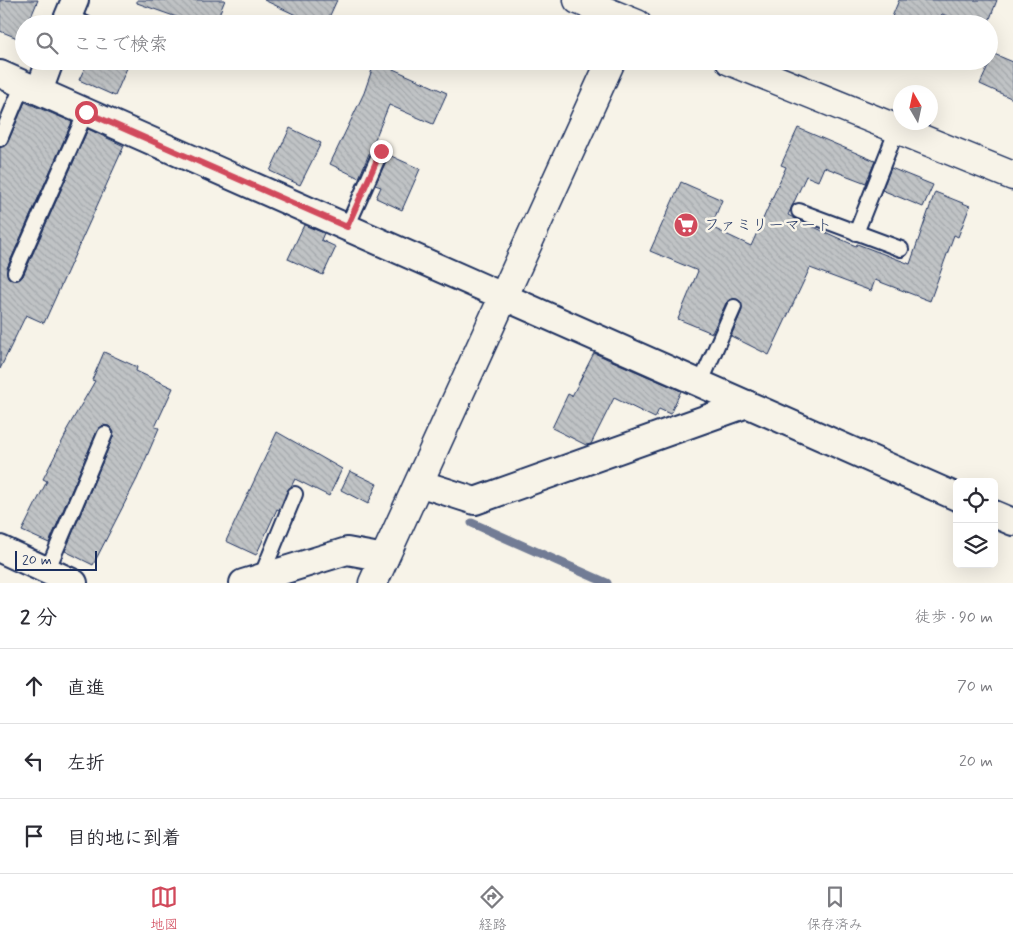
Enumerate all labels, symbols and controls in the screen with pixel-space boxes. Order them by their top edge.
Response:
search box [15,15,998,70]
icon: search [33,29,61,57]
text: ここで検索 [73,32,168,57]
north arrow [893,85,938,130]
route start [75,101,98,124]
route end [370,140,393,163]
supermarket icon: ファミリーマート [673,212,699,238]
place label: ファミリーマート [704,215,832,236]
map controls [953,478,998,568]
button: locate [953,478,998,523]
button: layers [953,523,998,568]
scale bar [15,548,98,571]
text: 20 m [22,551,52,569]
text: 2 分 [20,604,57,632]
text: 徒歩 · 90 m [915,607,993,628]
icon: ahead [20,672,48,700]
text: 直進 [67,676,105,701]
text: 70 m [957,676,993,697]
icon: left [20,747,48,775]
text: 左折 [67,751,105,776]
text: 20 m [959,751,993,772]
icon: arrive [20,822,48,850]
text: 目的地に到着 [67,826,181,851]
tab: 地図 [150,883,178,934]
tab: 経路 [478,883,506,934]
tab: 保存済み [807,883,863,934]

